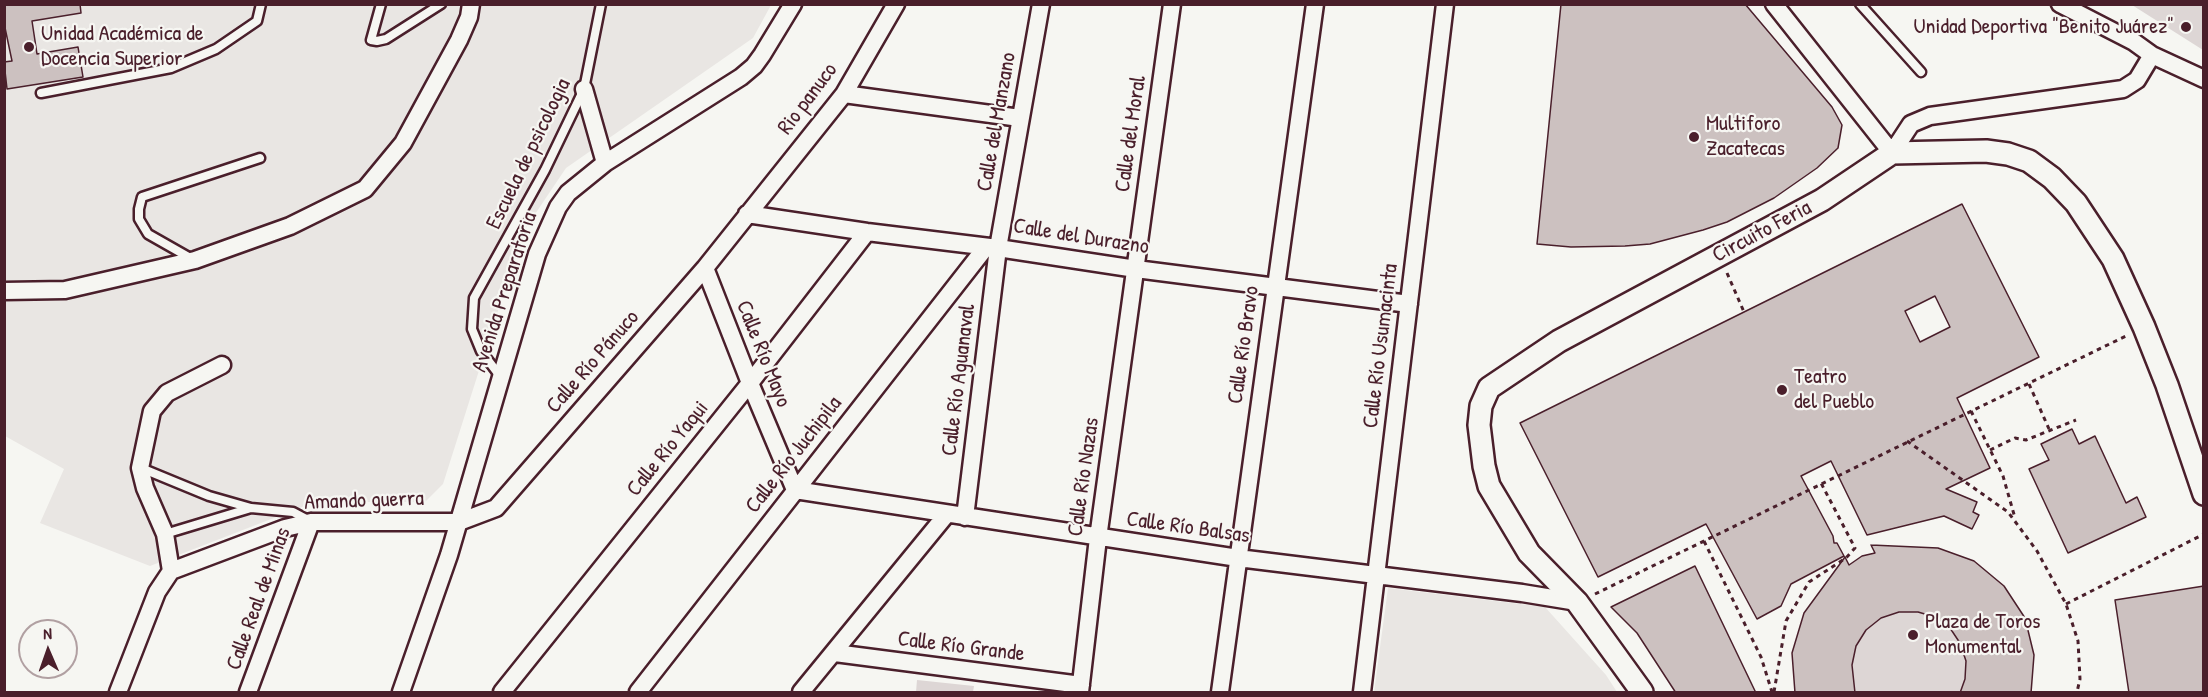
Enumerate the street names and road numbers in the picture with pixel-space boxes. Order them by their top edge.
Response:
street label: Calle del Manzano [972,50,1022,194]
street label: Rio panuco [772,58,844,140]
street label: Escuela de psicologia [481,74,577,234]
street label: Calle del Moral [1110,74,1152,194]
street label: Circuito Feria [1708,195,1816,269]
street label: Avenida Preparatoria [467,209,543,375]
street label: Calle del Durazno [1011,213,1151,261]
street label: Calle Río Usumacinta [1358,262,1404,430]
street label: Calle Río Bravo [1223,284,1265,406]
street label: Calle Río Mayo [730,297,796,411]
street label: Calle Río Aguanaval [937,303,981,457]
street label: Calle Río Pánuco [541,305,645,419]
street label: Calle Río Juchipila [740,391,848,519]
street label: Calle Río Yaqui [622,396,714,502]
street label: Calle Río Nazas [1063,416,1105,538]
street label: Amando guerra [304,486,424,516]
street label: Calle Río Balsas [1125,506,1251,550]
street label: Calle Real de Minas [221,524,297,674]
street label: Calle Río Grande [896,626,1026,668]

